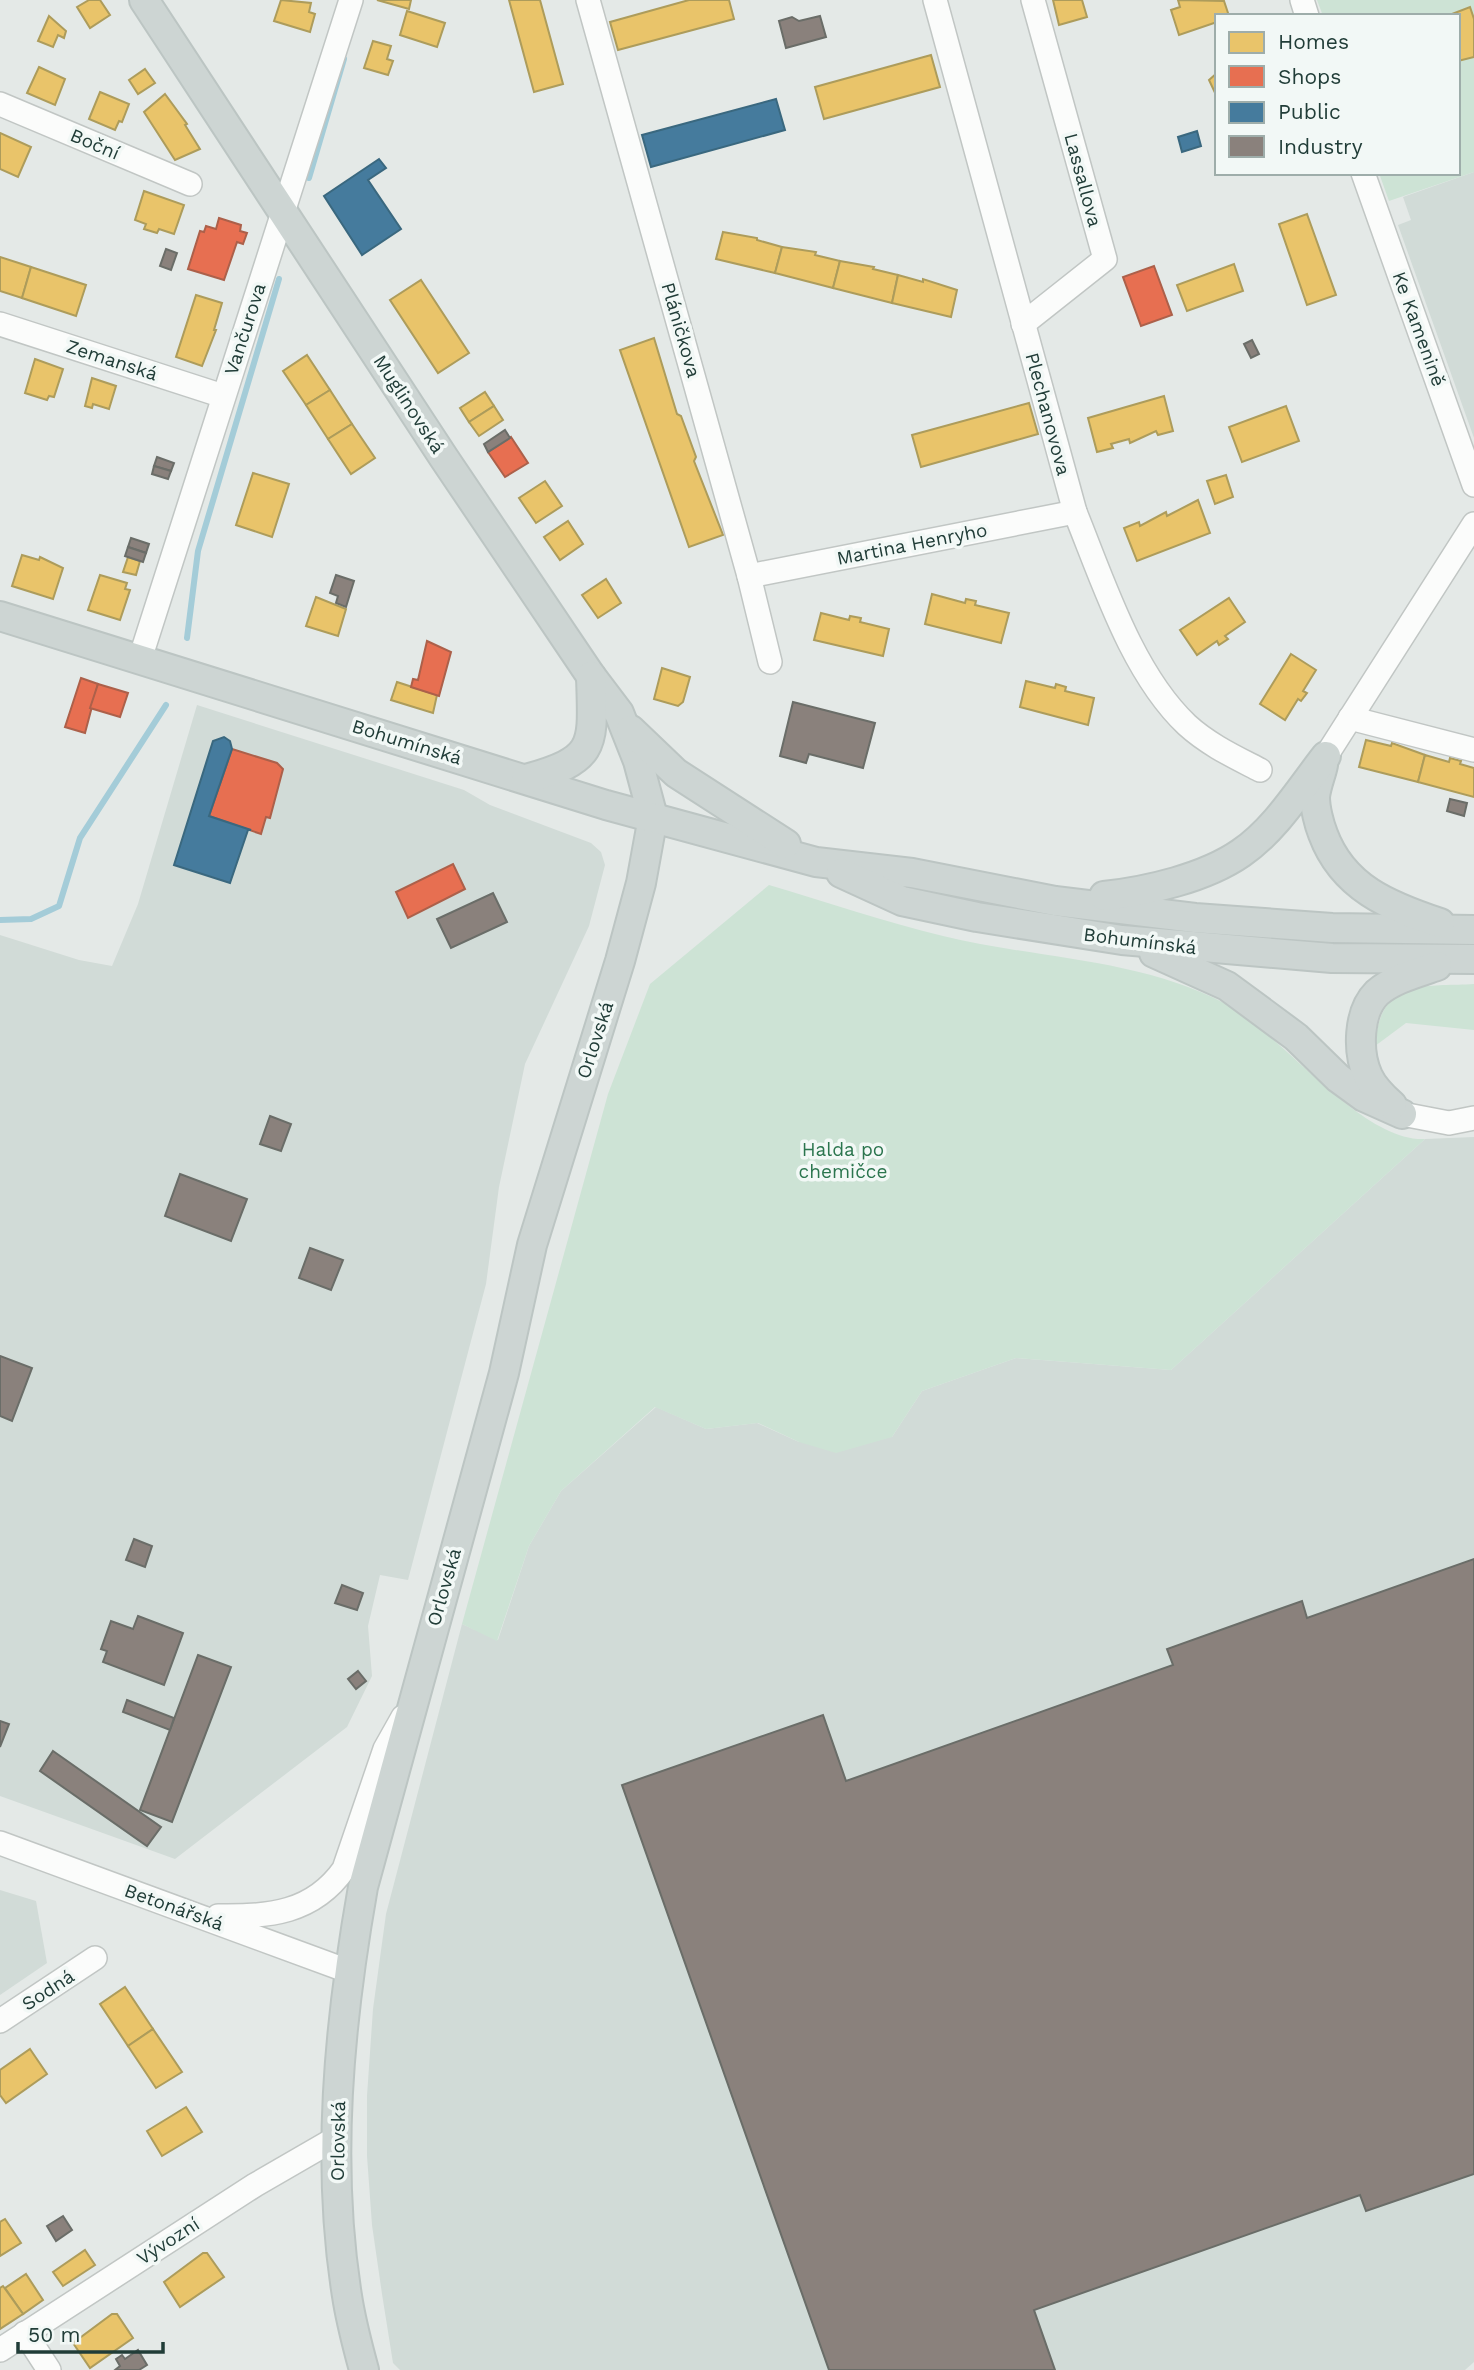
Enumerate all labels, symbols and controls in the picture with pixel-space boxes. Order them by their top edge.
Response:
legend [1215,14,1460,175]
text: Homes [1278,29,1349,54]
text: Shops [1278,64,1341,89]
text: Public [1278,99,1341,124]
street label: Boční [67,123,123,165]
street label: Lassallova [1059,131,1107,230]
text: Industry [1278,134,1363,159]
street label: Ke Kamenině [1388,268,1450,390]
street label: Vančurova [219,280,271,378]
street label: Pláničkova [656,280,706,380]
street label: Zemanská [64,334,161,386]
street label: Muglinovská [369,350,450,458]
street label: Plechanovova [1021,350,1076,478]
street label: Martina Henryho [835,518,989,570]
street label: Bohumínská [349,714,465,770]
street label: Bohumínská [1082,923,1198,959]
street label: Orlovská [572,998,618,1082]
park label: Halda po chemičce [799,1138,887,1183]
street label: Orlovská [422,1545,466,1629]
street label: Betonářská [121,1878,227,1936]
street label: Sodná [17,1964,79,2015]
street label: Orlovská [326,2101,350,2181]
street label: Vývozní [132,2212,204,2270]
scale bar [18,2310,163,2354]
text: 50 m [28,2322,80,2347]

